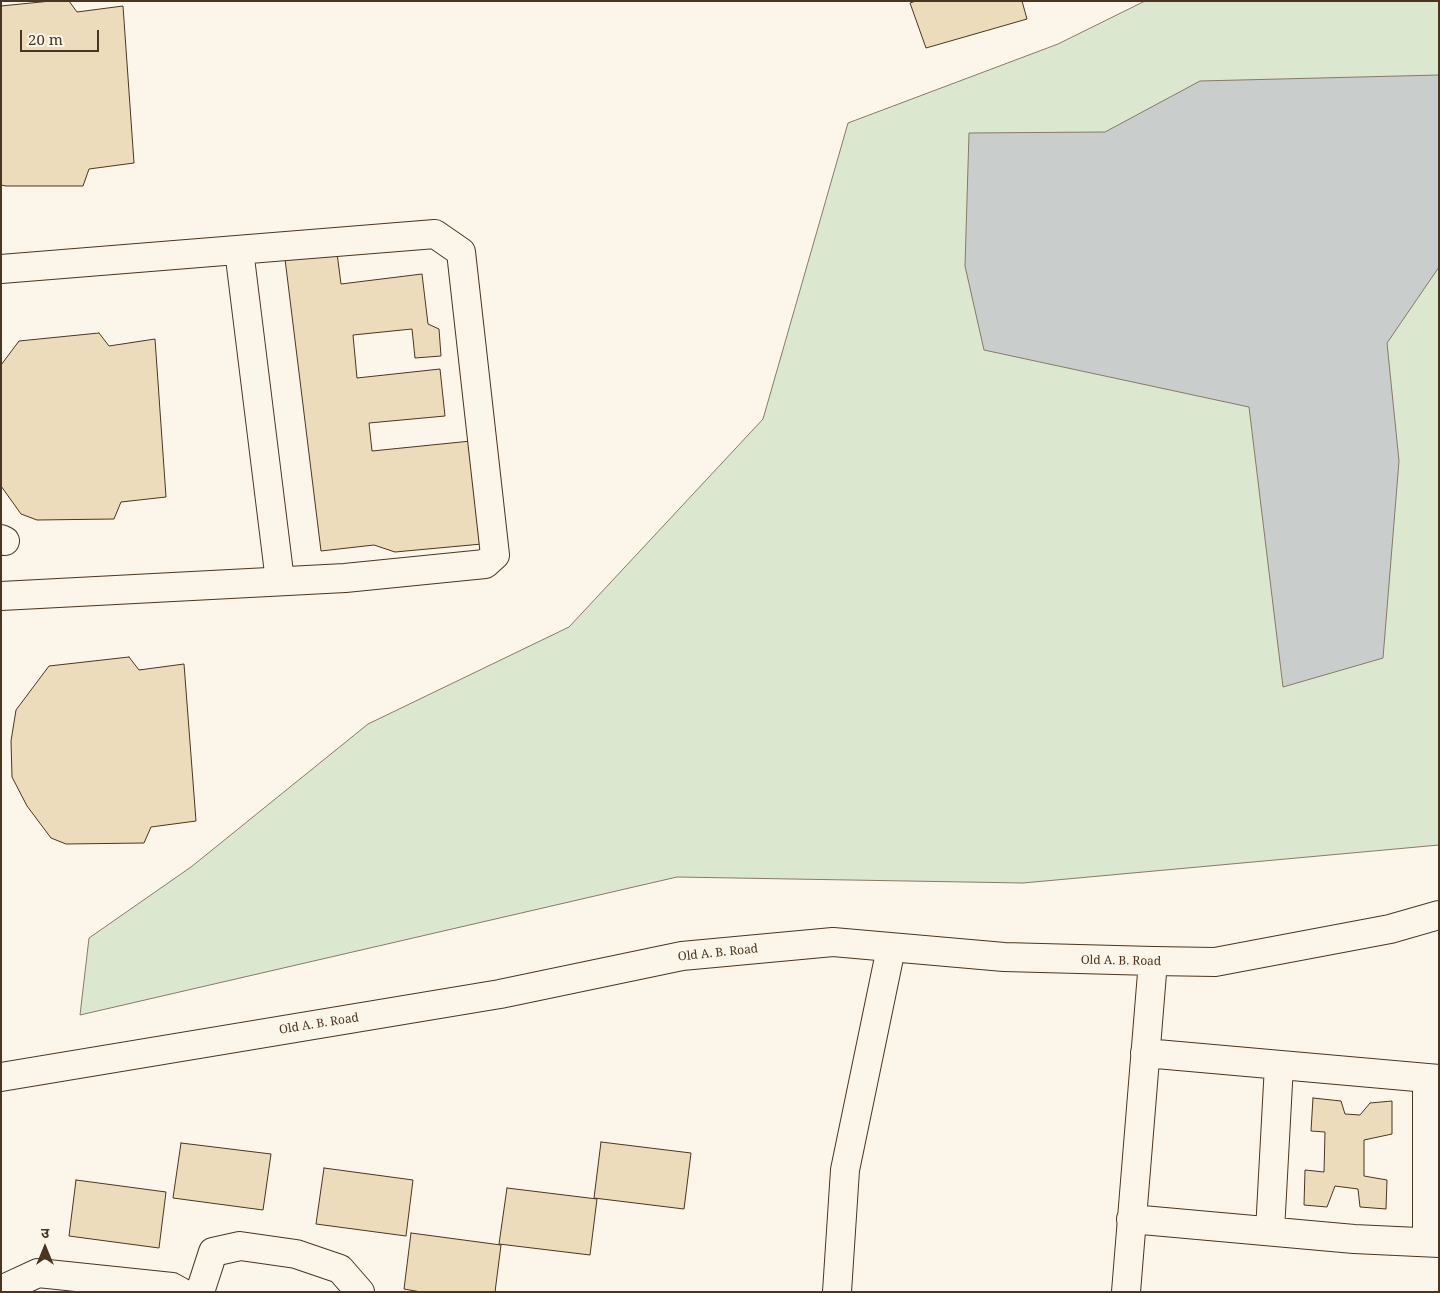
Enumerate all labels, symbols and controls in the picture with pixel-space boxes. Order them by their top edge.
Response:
scale bar [22,20,101,52]
text: 20 m [28,29,63,49]
street label: Old A. B. Road [677,942,759,964]
street label: Old A. B. Road [1081,953,1161,969]
street label: Old A. B. Road [278,1011,360,1037]
north arrow [20,1223,70,1273]
text: उ [41,1223,49,1242]

